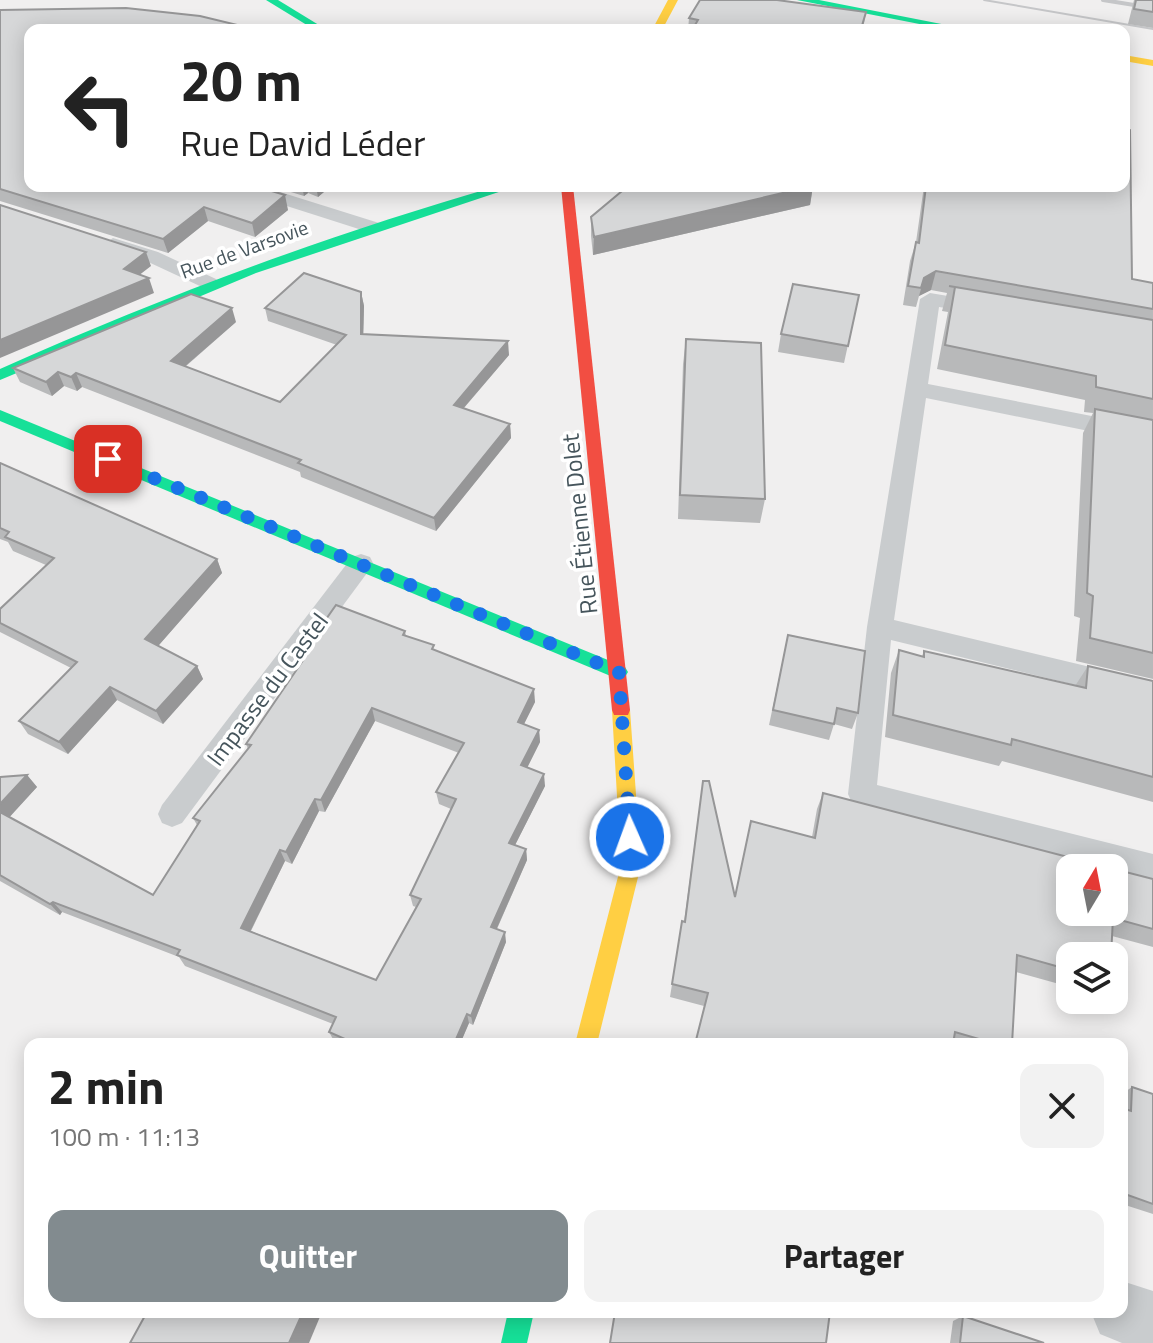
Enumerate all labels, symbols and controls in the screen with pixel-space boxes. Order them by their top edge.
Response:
text: 20 m [180,38,302,123]
icon: left [48,56,152,160]
text: Rue David Léder [180,115,425,170]
street label: Rue de Varsovie [176,211,312,287]
pin [74,425,142,493]
street label: Rue Étienne Dolet [552,431,606,616]
icon: arrive [86,437,130,481]
street label: Impasse du Castel [197,605,337,773]
position arrow [588,795,672,879]
north arrow [1056,854,1128,926]
map controls [1056,854,1128,1014]
button: layers [1056,942,1128,1014]
text: 2 min [48,1050,165,1123]
button: close [1020,1064,1104,1148]
text: 100 m · 11:13 [48,1117,200,1156]
button: Quitter [48,1210,568,1302]
button: Partager [584,1210,1104,1302]

